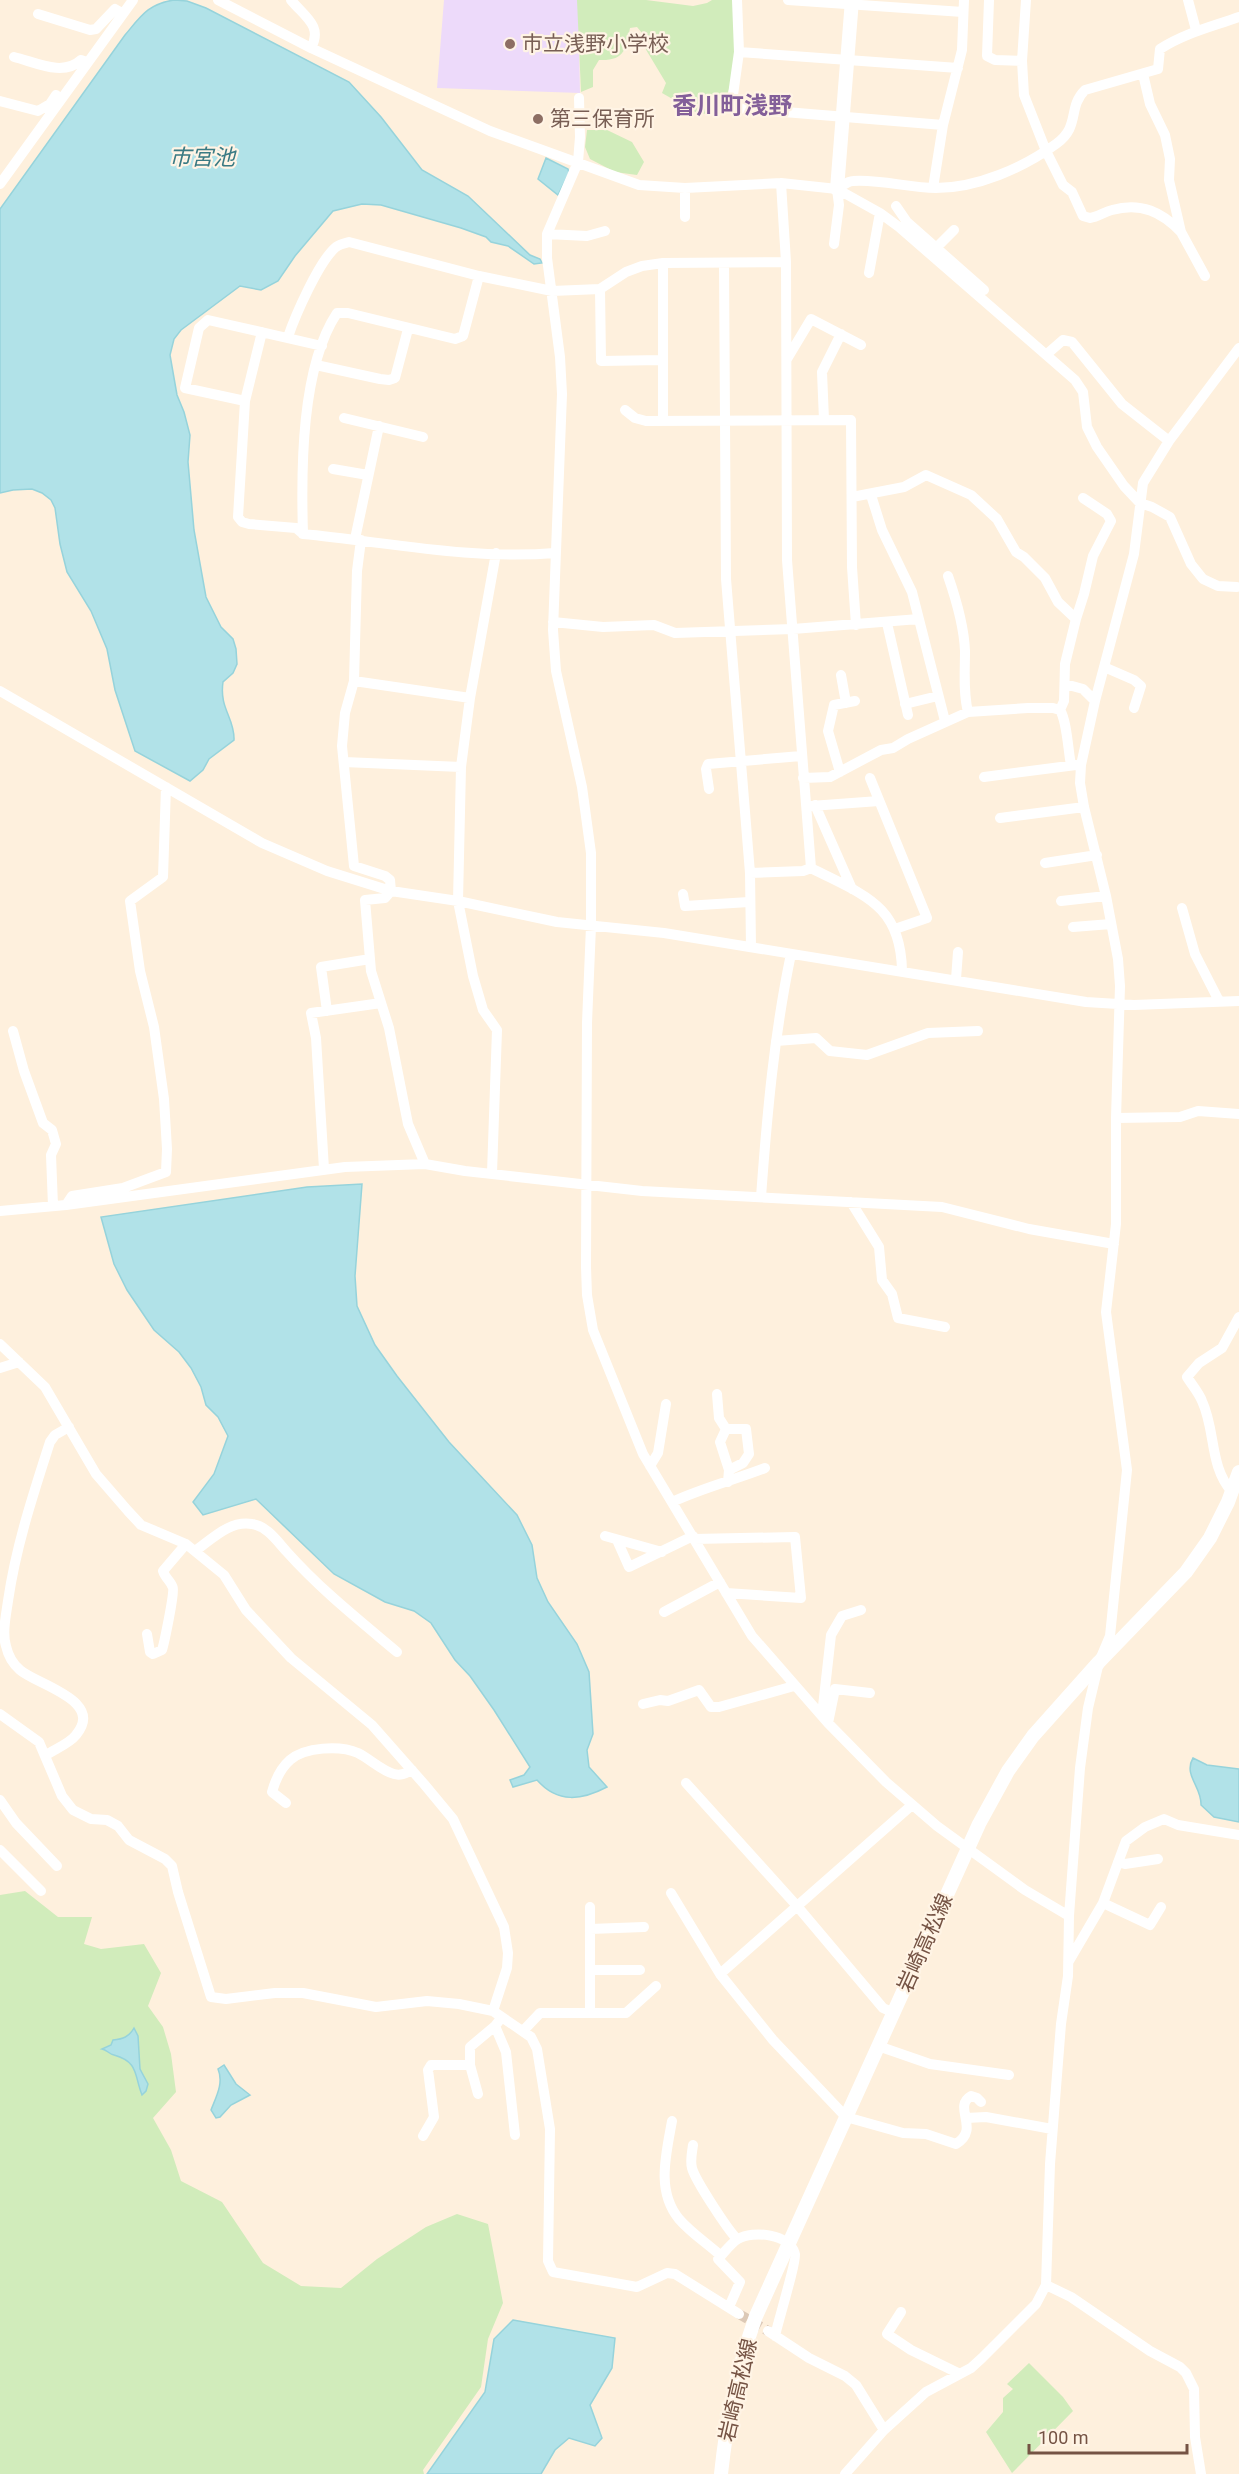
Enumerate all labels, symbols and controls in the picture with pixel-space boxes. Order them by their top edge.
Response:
place label: 市立浅野小学校 [522,32,669,56]
marker: 市立浅野小学校 [503,37,517,51]
district label: 香川町浅野 [672,92,792,120]
place label: 第三保育所 [550,107,655,131]
marker: 第三保育所 [531,112,545,126]
water label: 市宮池 [169,145,237,170]
street label: 岩崎高松線 [893,1890,957,1996]
street label: 岩崎高松線 [714,2336,762,2444]
scale bar [1029,2417,1186,2455]
text: 100 m [1038,2427,1089,2448]

